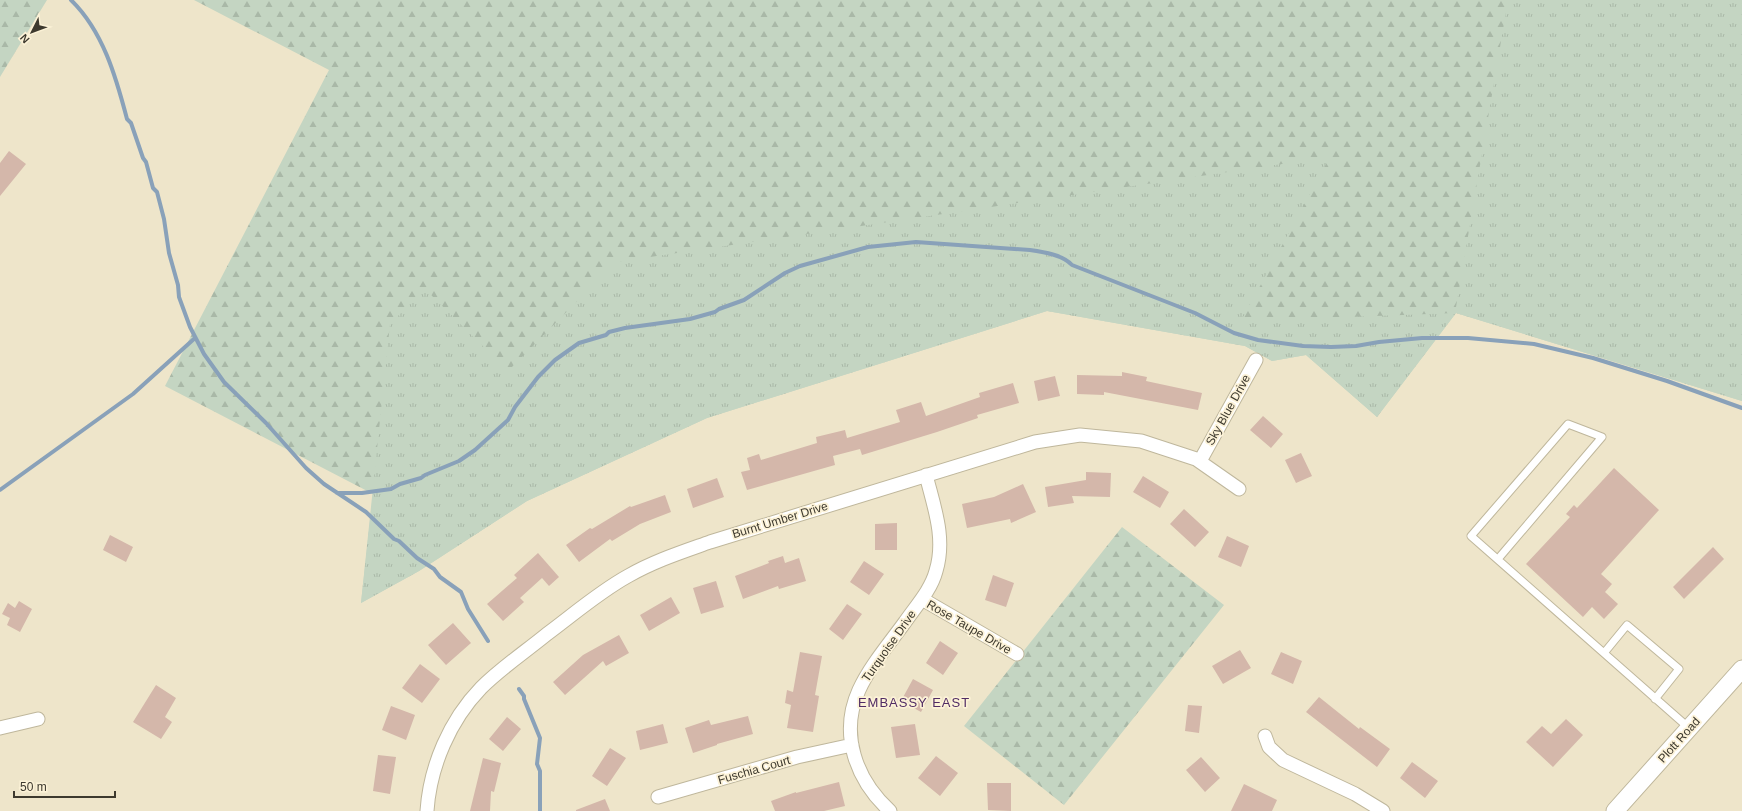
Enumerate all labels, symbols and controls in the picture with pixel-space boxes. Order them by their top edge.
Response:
north arrow [12,12,52,52]
text: N [17,32,32,46]
street label: Sky Blue Drive [1203,372,1253,448]
street label: Burnt Umber Drive [730,499,830,541]
street label: Rose Taupe Drive [924,597,1014,657]
street label: Turquoise Drive [859,607,919,685]
district label: EMBASSY EAST [858,695,970,710]
street label: Plott Road [1655,714,1703,766]
street label: Fuschia Court [716,753,792,787]
scale bar [14,773,115,799]
text: 50 m [20,780,47,794]

